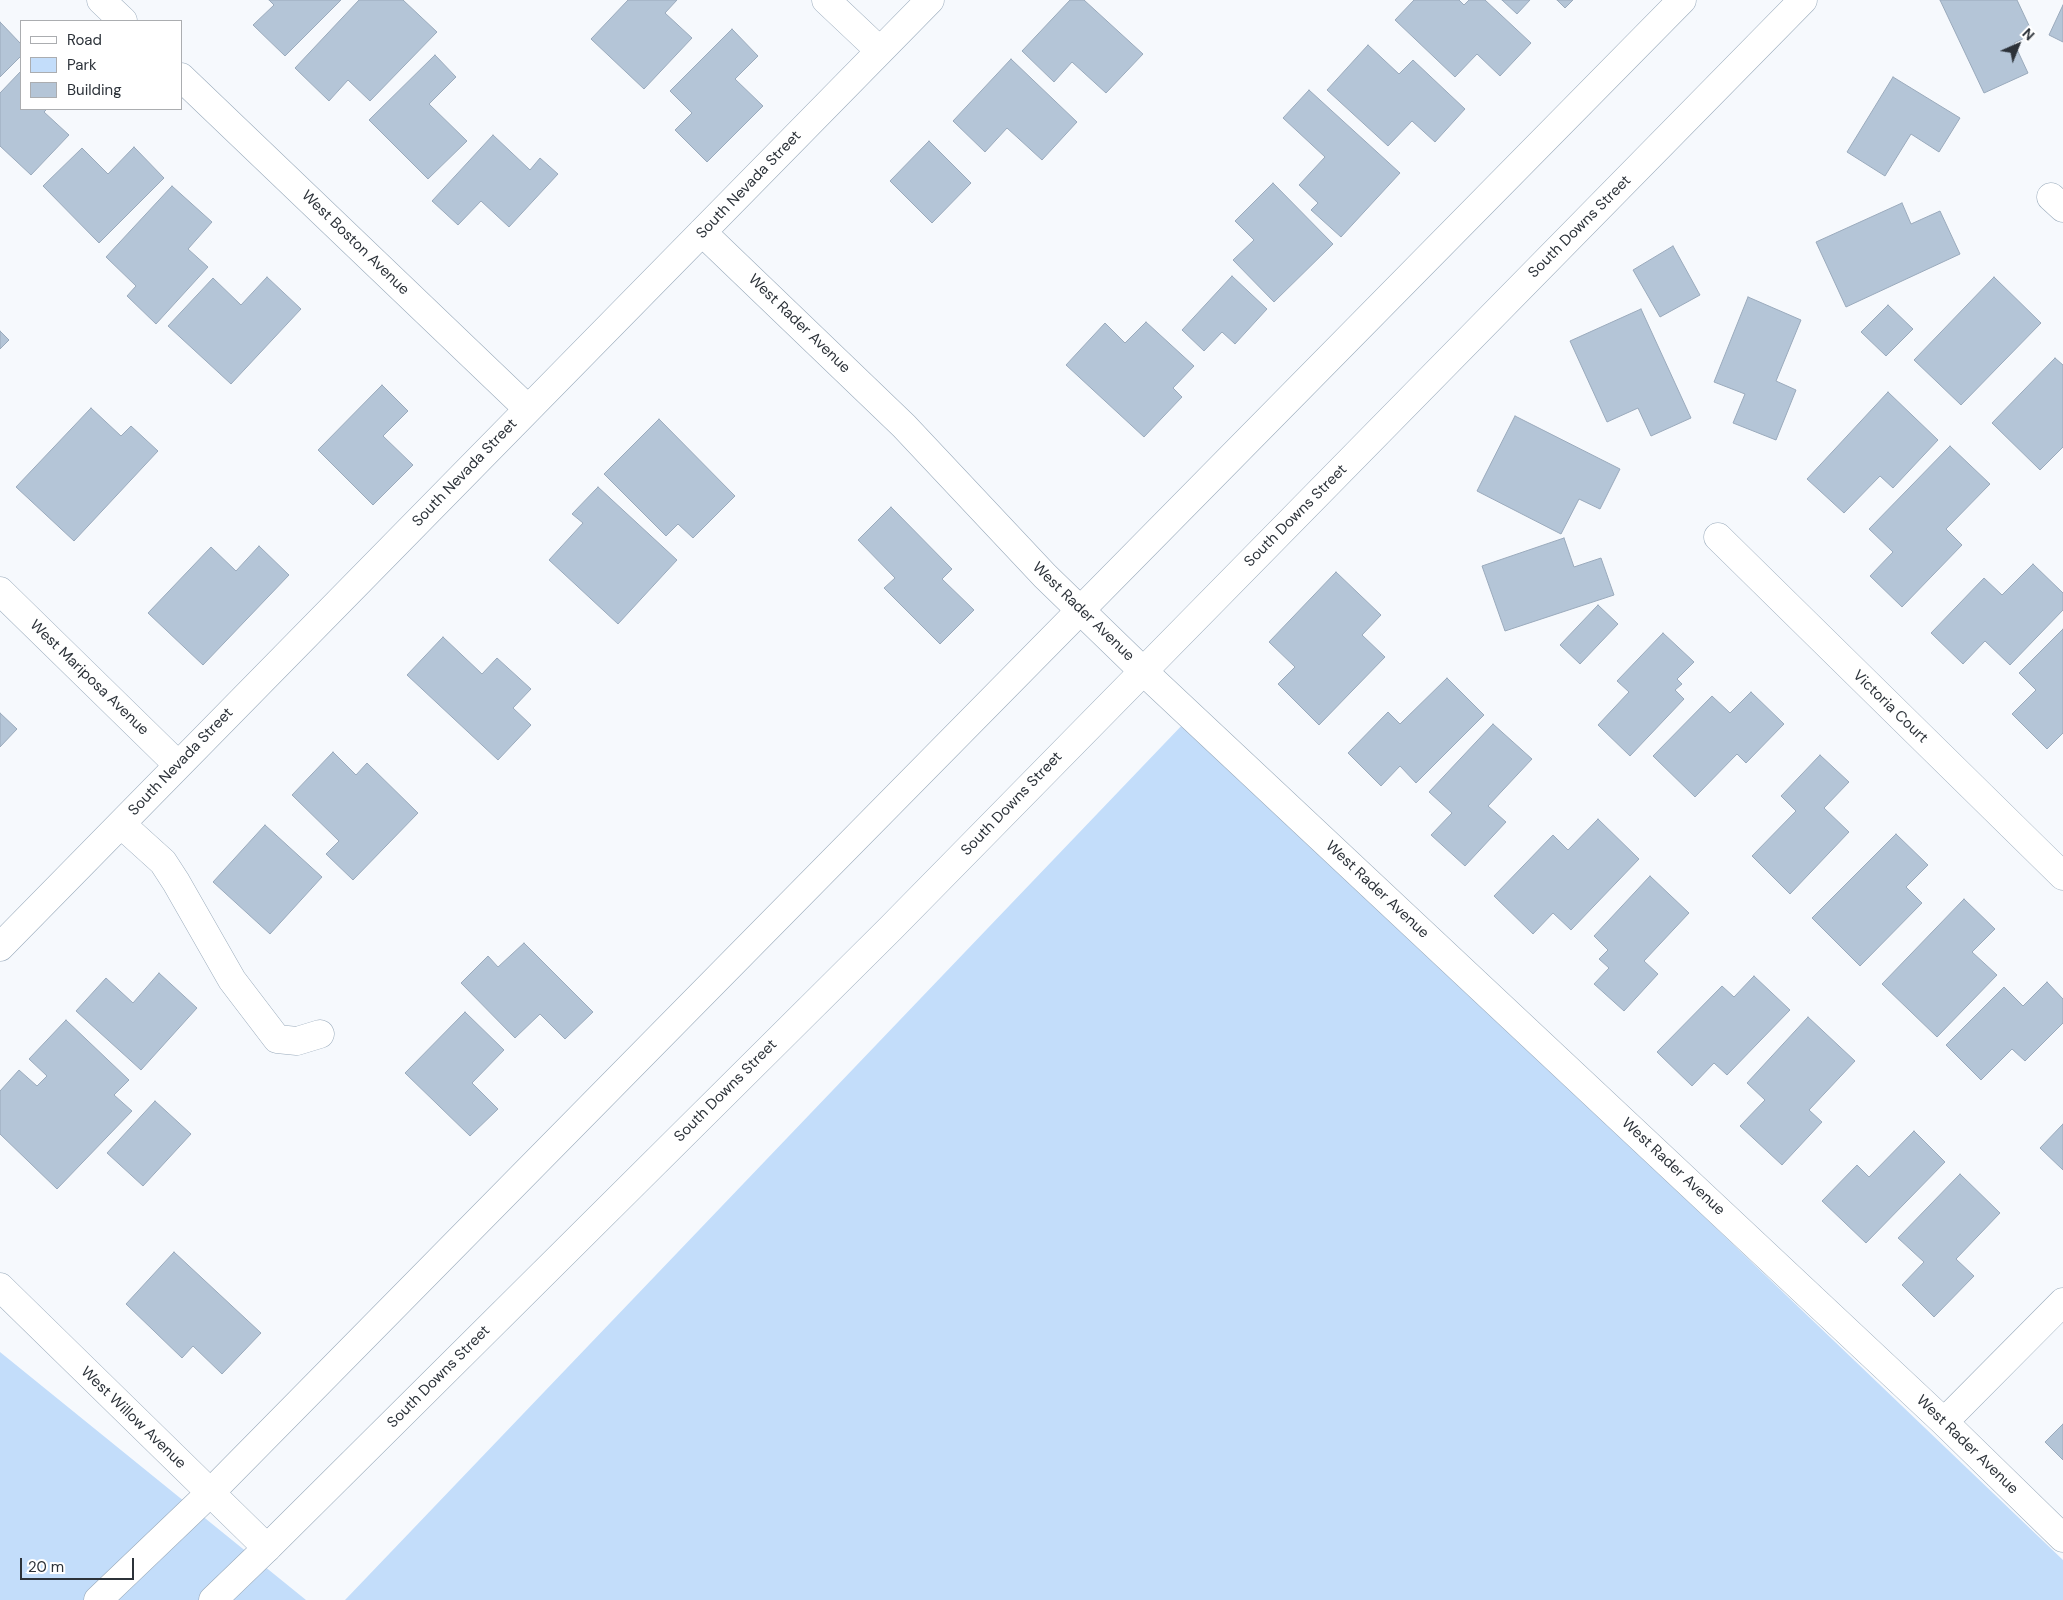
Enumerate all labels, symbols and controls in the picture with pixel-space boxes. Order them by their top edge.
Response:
legend [20,20,182,110]
north arrow [1993,20,2043,70]
text: N [2018,24,2038,44]
text: Road [67,30,102,50]
text: Park [67,55,97,75]
text: Building [67,80,122,100]
street label: South Nevada Street [693,127,805,243]
street label: South Downs Street [1525,172,1635,282]
street label: West Boston Avenue [297,187,413,299]
street label: West Rader Avenue [744,271,854,377]
street label: South Nevada Street [409,415,521,531]
street label: South Downs Street [1241,461,1351,571]
street label: West Rader Avenue [1028,559,1138,665]
street label: West Mariposa Avenue [26,617,152,739]
street label: Victoria Court [1849,667,1931,747]
street label: South Nevada Street [125,704,237,820]
street label: South Downs Street [958,748,1066,860]
street label: West Rader Avenue [1322,838,1432,942]
street label: South Downs Street [671,1036,781,1146]
street label: West Rader Avenue [1618,1115,1728,1219]
street label: South Downs Street [384,1322,494,1432]
street label: West Willow Avenue [77,1363,189,1473]
street label: West Rader Avenue [1912,1392,2022,1498]
scale bar [22,1548,136,1580]
text: 20 m [28,1557,64,1577]

